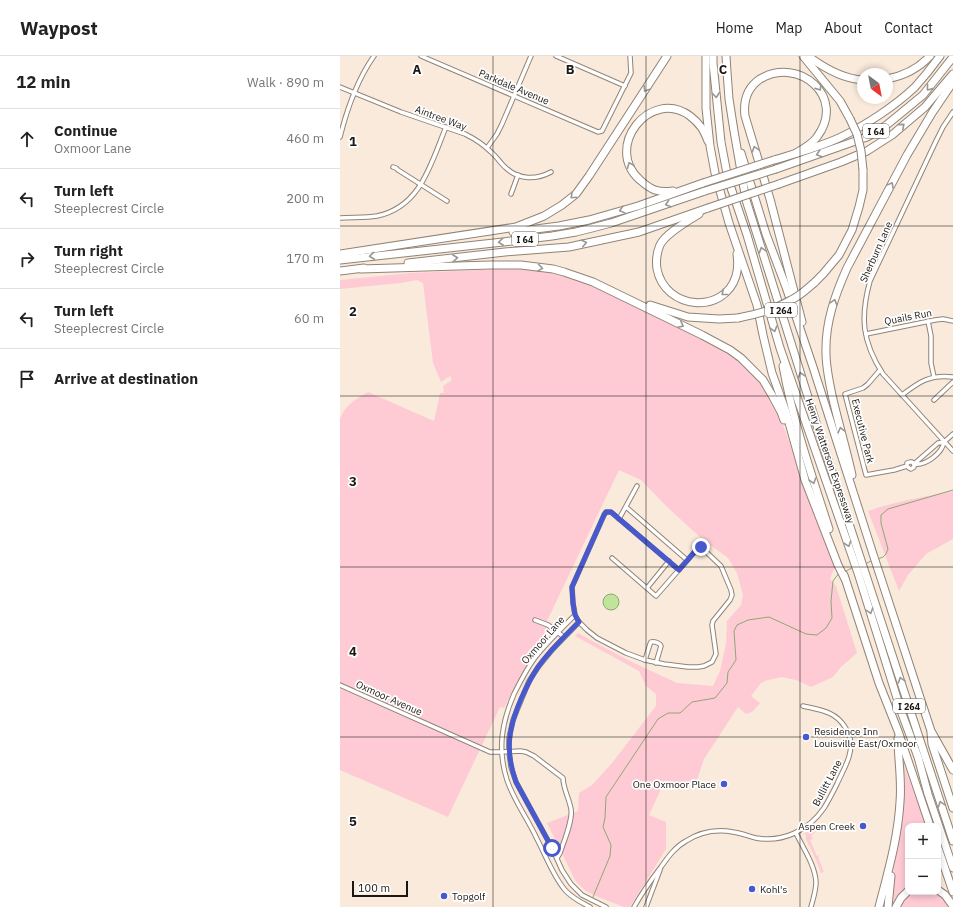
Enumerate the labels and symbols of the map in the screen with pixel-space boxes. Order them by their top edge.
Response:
text: A [413,61,422,78]
text: B [566,61,575,78]
text: C [719,61,728,78]
street label: Parkdale Avenue [477,66,552,108]
north arrow [857,68,893,104]
one-way arrow [814,84,822,91]
one-way arrow [927,84,934,91]
one-way arrow [643,85,651,92]
one-way arrow [711,92,720,98]
street label: Aintree Way [413,103,469,133]
road number: I 64 [863,124,889,138]
one-way arrow [898,124,905,131]
text: 1 [349,133,357,150]
one-way arrow [751,146,759,153]
one-way arrow [816,149,823,158]
one-way arrow [627,162,635,170]
one-way arrow [886,182,893,189]
one-way arrow [570,191,578,199]
one-way arrow [665,199,672,207]
one-way arrow [618,205,625,214]
street label: Sherburn Lane [857,219,895,284]
road number: I 64 [512,232,538,246]
one-way arrow [498,237,504,246]
one-way arrow [581,240,587,248]
one-way arrow [759,247,767,254]
one-way arrow [369,252,375,261]
one-way arrow [452,253,458,262]
one-way arrow [537,263,543,272]
one-way arrow [722,288,729,295]
one-way arrow [829,299,838,306]
text: 2 [349,303,357,320]
road number: I 264 [765,303,797,317]
street label: Quails Run [883,306,933,328]
one-way arrow [677,320,685,328]
one-way arrow [769,325,778,332]
one-way arrow [797,371,806,378]
street label: Henry Watterson Expressway [802,397,858,525]
street label: Executive Park [849,397,877,465]
one-way arrow [837,426,846,433]
text: 3 [349,473,357,490]
one-way arrow [809,477,817,484]
route end [692,538,710,556]
one-way arrow [843,540,852,547]
one-way arrow [865,607,874,614]
street label: Oxmoor Lane [519,613,568,667]
text: 4 [349,643,357,660]
one-way arrow [897,677,906,684]
street label: Oxmoor Avenue [354,678,425,719]
road number: I 264 [893,699,925,713]
place label: Residence Inn Louisville East/Oxmoor [814,725,917,750]
marker: Residence Inn Louisville East/Oxmoor [801,732,811,742]
street label: Bullitt Lane [809,757,845,809]
place label: One Oxmoor Place [633,778,716,791]
marker: One Oxmoor Place [719,779,729,789]
one-way arrow [937,800,946,807]
text: 5 [349,813,357,830]
place label: Aspen Creek [798,820,856,833]
marker: Aspen Creek [858,821,868,831]
route start [543,839,561,857]
scale bar [352,879,408,898]
place label: Kohl's [760,883,788,896]
marker: Kohl's [747,884,757,894]
place label: Topgolf [452,890,486,903]
marker: Topgolf [439,891,449,901]

